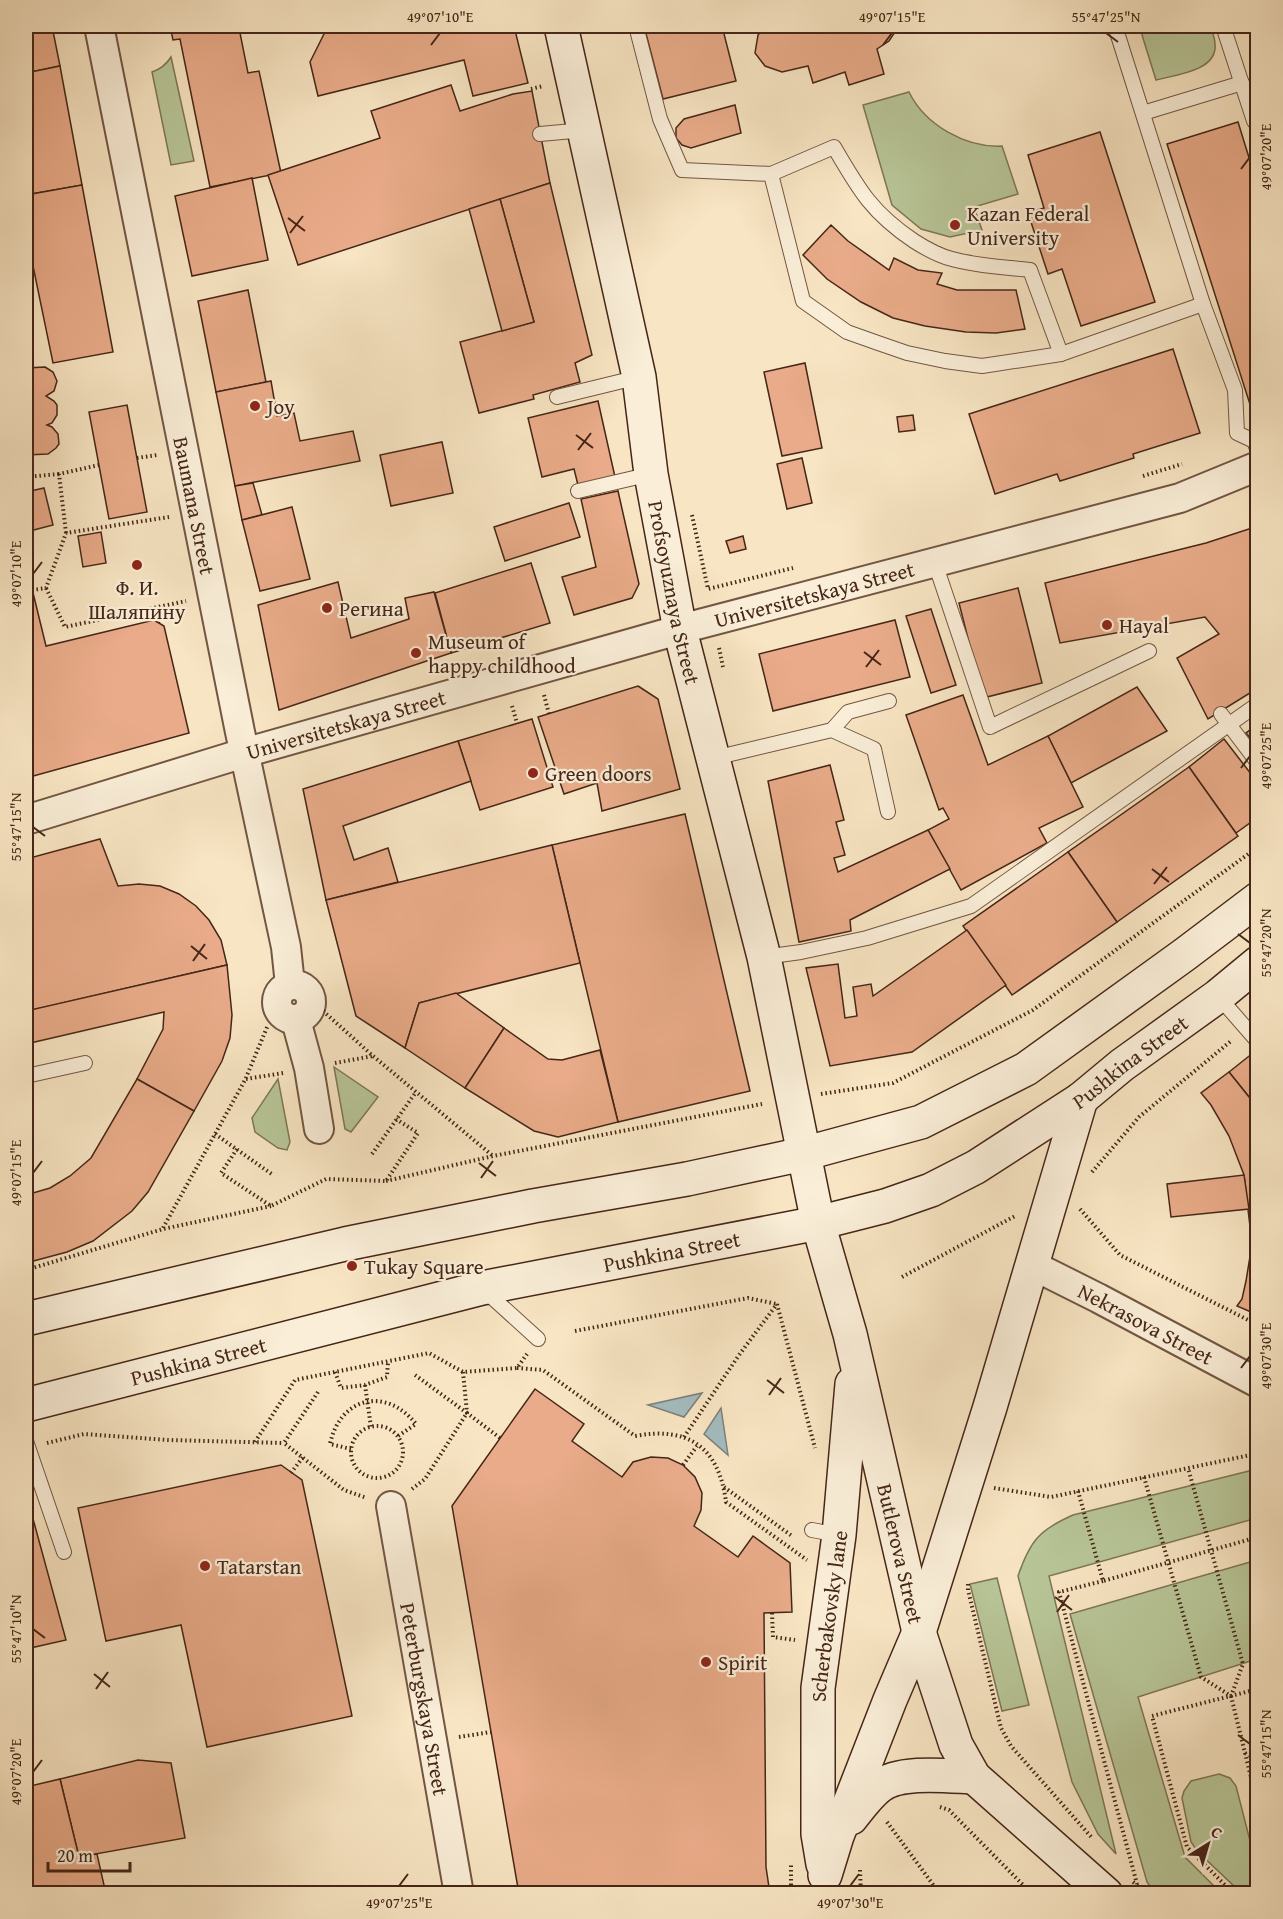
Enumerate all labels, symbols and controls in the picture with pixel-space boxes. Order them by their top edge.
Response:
text: 49°07'10"E [407,6,474,27]
text: 49°07'15"E [859,6,926,27]
text: 55°47'25"N [1072,6,1141,27]
text: 49°07'20"E [1255,123,1276,190]
place label: Kazan Federal University [967,198,1090,253]
marker: Kazan Federal University [948,218,962,232]
place label: Joy [264,391,295,422]
marker: Joy [248,399,262,413]
street label: Baumana Street [166,434,224,578]
street label: Profsoyuznaya Street [641,498,709,688]
text: 49°07'10"E [5,540,26,607]
street label: Universitetskaya Street [711,553,918,635]
marker: Ф. И. Шаляпину [130,558,144,572]
place label: Ф. И. Шаляпину [89,572,186,627]
place label: Регина [339,593,404,624]
marker: Регина [320,601,334,615]
place label: Hayal [1119,610,1169,641]
marker: Hayal [1100,618,1114,632]
place label: Museum of happy childhood [428,626,576,681]
marker: Museum of happy childhood [409,646,423,660]
street label: Universitetskaya Street [243,681,450,767]
text: 49°07'25"E [1255,722,1276,789]
place label: Green doors [545,758,651,789]
marker: Green doors [526,766,540,780]
text: 55°47'15"N [5,792,26,861]
text: 55°47'20"N [1255,908,1276,977]
street label: Pushkina Street [1066,1007,1195,1116]
text: 49°07'15"E [5,1139,26,1206]
street label: Pushkina Street [601,1223,743,1280]
place label: Tukay Square [364,1251,484,1282]
marker: Tukay Square [345,1259,359,1273]
street label: Nekrasova Street [1073,1275,1219,1372]
text: 49°07'30"E [1255,1322,1276,1389]
street label: Pushkina Street [127,1328,270,1393]
street label: Butlerova Street [870,1481,932,1627]
street label: Scherbakovsky lane [802,1528,855,1702]
place label: Tatarstan [217,1551,302,1582]
marker: Tatarstan [198,1559,212,1573]
text: 55°47'10"N [5,1594,26,1663]
street label: Peterburgskaya Street [393,1600,457,1798]
place label: Spirit [718,1647,768,1678]
marker: Spirit [699,1655,713,1669]
text: 55°47'15"N [1255,1709,1276,1778]
text: 49°07'20"E [5,1738,26,1805]
north arrow [1178,1814,1238,1874]
text: С [1206,1820,1228,1844]
scale bar [48,1835,130,1873]
text: 20 m [57,1842,93,1869]
text: 49°07'25"E [366,1892,433,1913]
text: 49°07'30"E [817,1892,884,1913]

